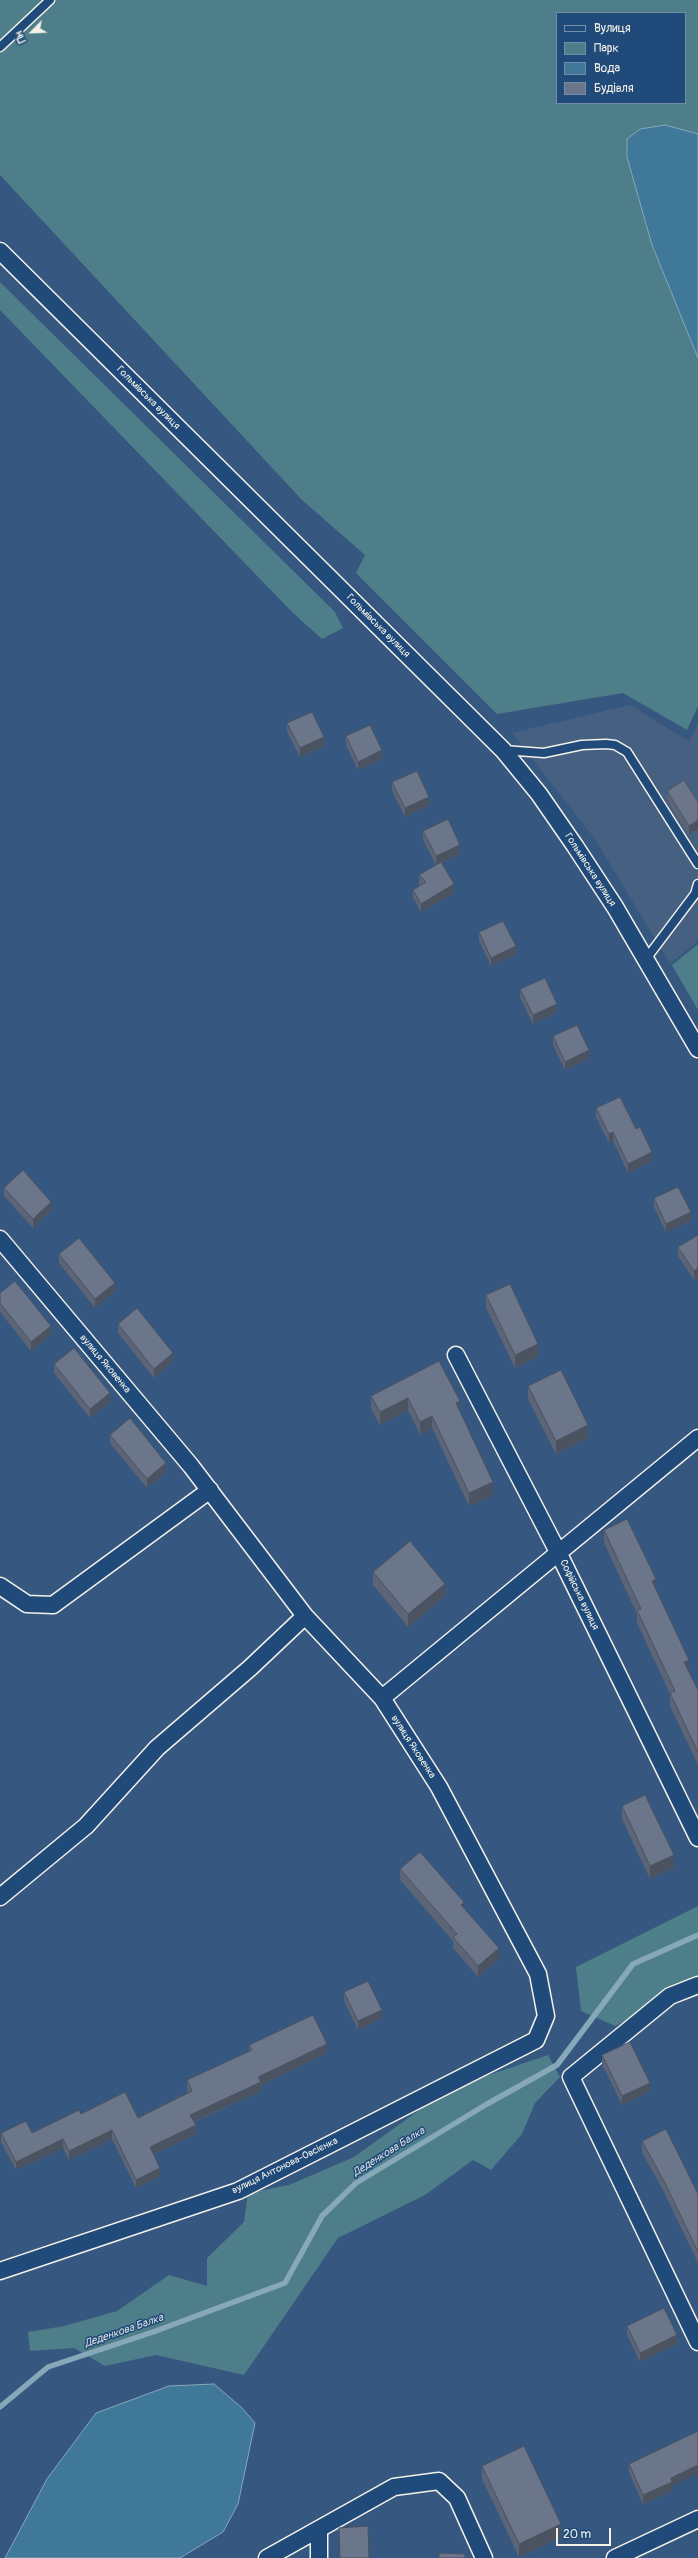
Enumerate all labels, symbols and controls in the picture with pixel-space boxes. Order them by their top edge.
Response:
north arrow [12,12,52,52]
legend [556,12,686,104]
text: Вулиця [594,21,631,36]
text: Пн [12,29,29,45]
text: Парк [594,41,619,56]
text: Вода [594,61,620,76]
text: Будівля [594,81,634,96]
street label: Гольмівська вулиця [114,364,182,432]
street label: Гольмівська вулиця [344,592,412,660]
street label: Гольмівська вулиця [562,831,618,909]
street label: вулиця Яковенка [77,1332,133,1396]
street label: Софійська вулиця [557,1558,601,1632]
street label: вулиця Яковенка [388,1713,438,1781]
water label: Деденкова Балка [351,2125,427,2179]
street label: вулиця Антонова-Овсієнка [230,2135,340,2197]
water label: Деденкова Балка [83,2311,165,2351]
scale bar [558,2520,613,2546]
text: 20 m [563,2527,591,2542]

